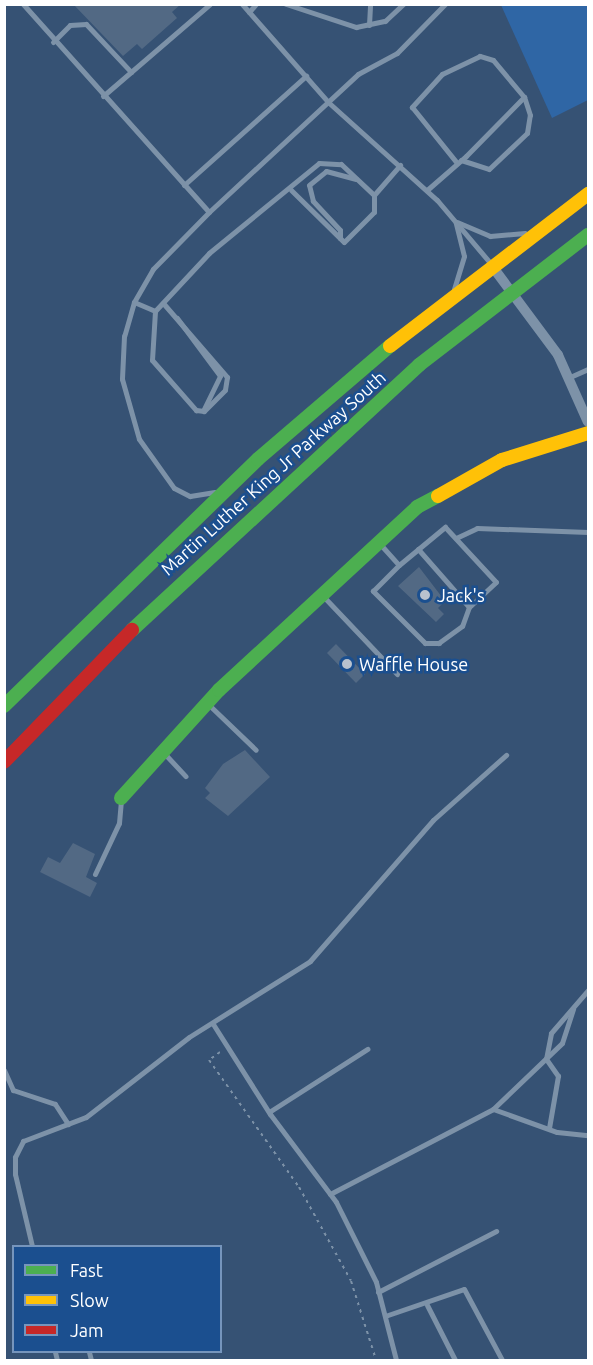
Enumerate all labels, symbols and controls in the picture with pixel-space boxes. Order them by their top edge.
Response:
street label: Martin Luther King Jr Parkway South [156,366,390,580]
place label: Jack's [437,584,485,606]
marker: Jack's [418,588,432,602]
place label: Waffle House [359,653,468,675]
marker: Waffle House [340,657,354,671]
legend [12,1245,222,1353]
text: Fast [70,1260,103,1280]
text: Slow [70,1290,109,1310]
text: Jam [70,1320,104,1340]

